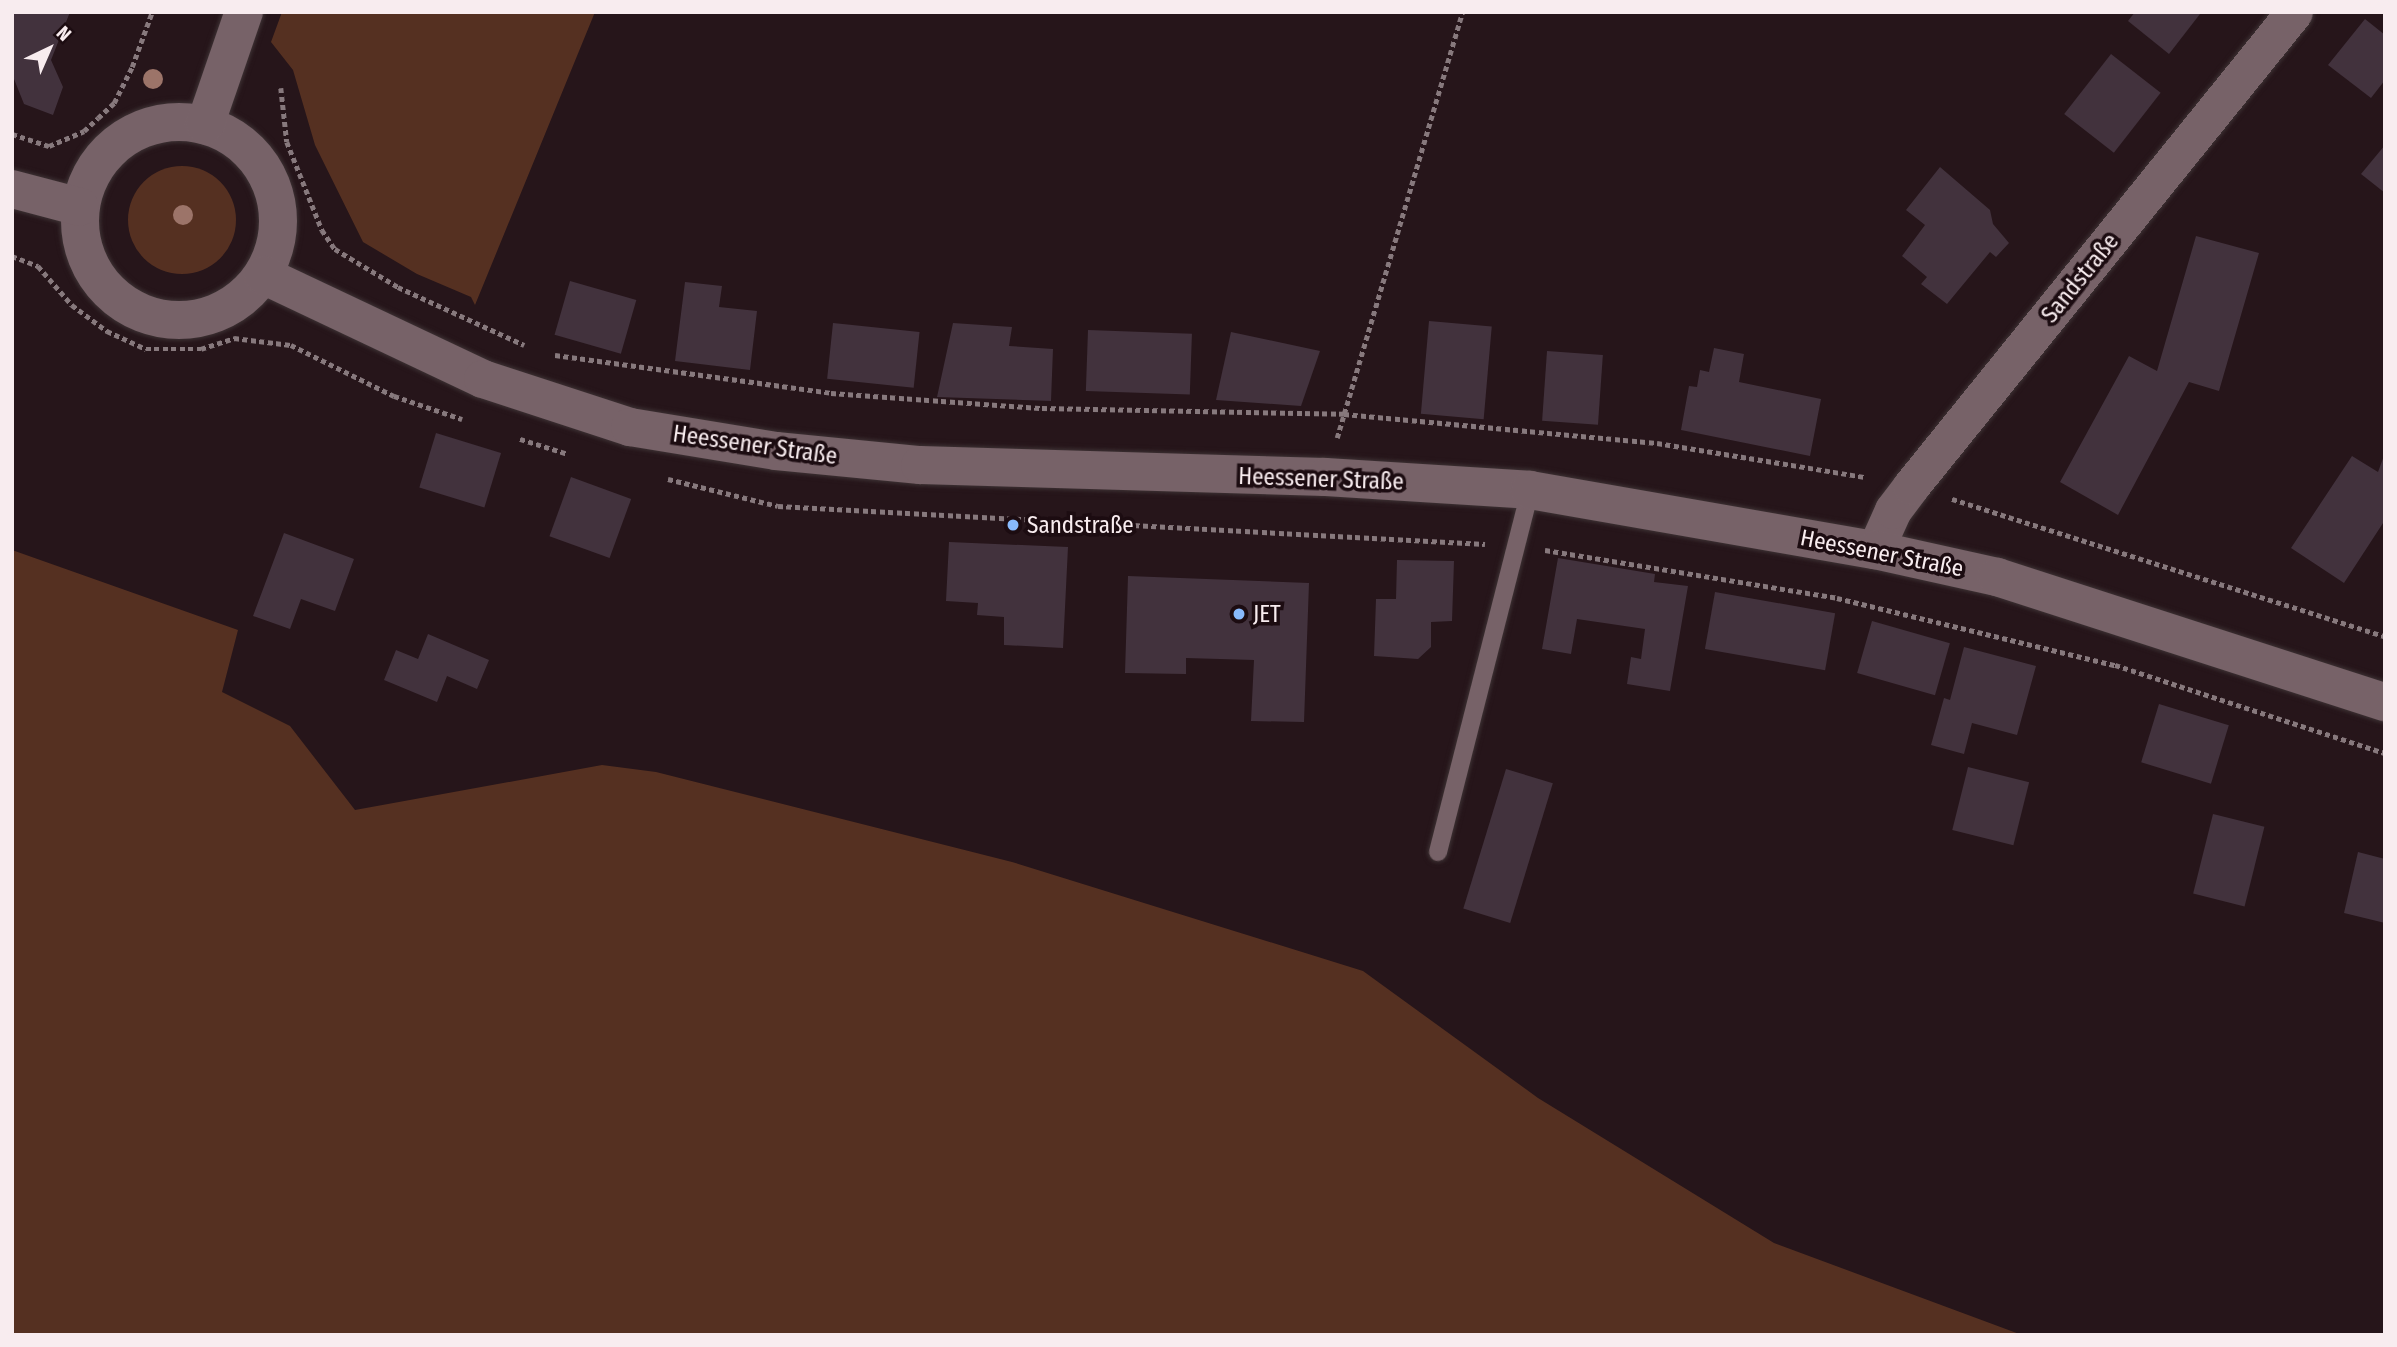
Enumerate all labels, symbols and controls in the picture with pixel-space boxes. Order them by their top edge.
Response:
north arrow [14,14,84,84]
text: N [52,21,76,46]
street label: Sandstraße [2036,228,2124,328]
street label: Heessener Straße [671,420,839,470]
street label: Heessener Straße [1238,462,1404,496]
place label: Sandstraße [1027,511,1134,539]
marker: Sandstraße [1005,517,1021,533]
street label: Heessener Straße [1798,524,1966,582]
place label: JET [1253,600,1281,628]
marker: JET [1231,606,1247,622]

